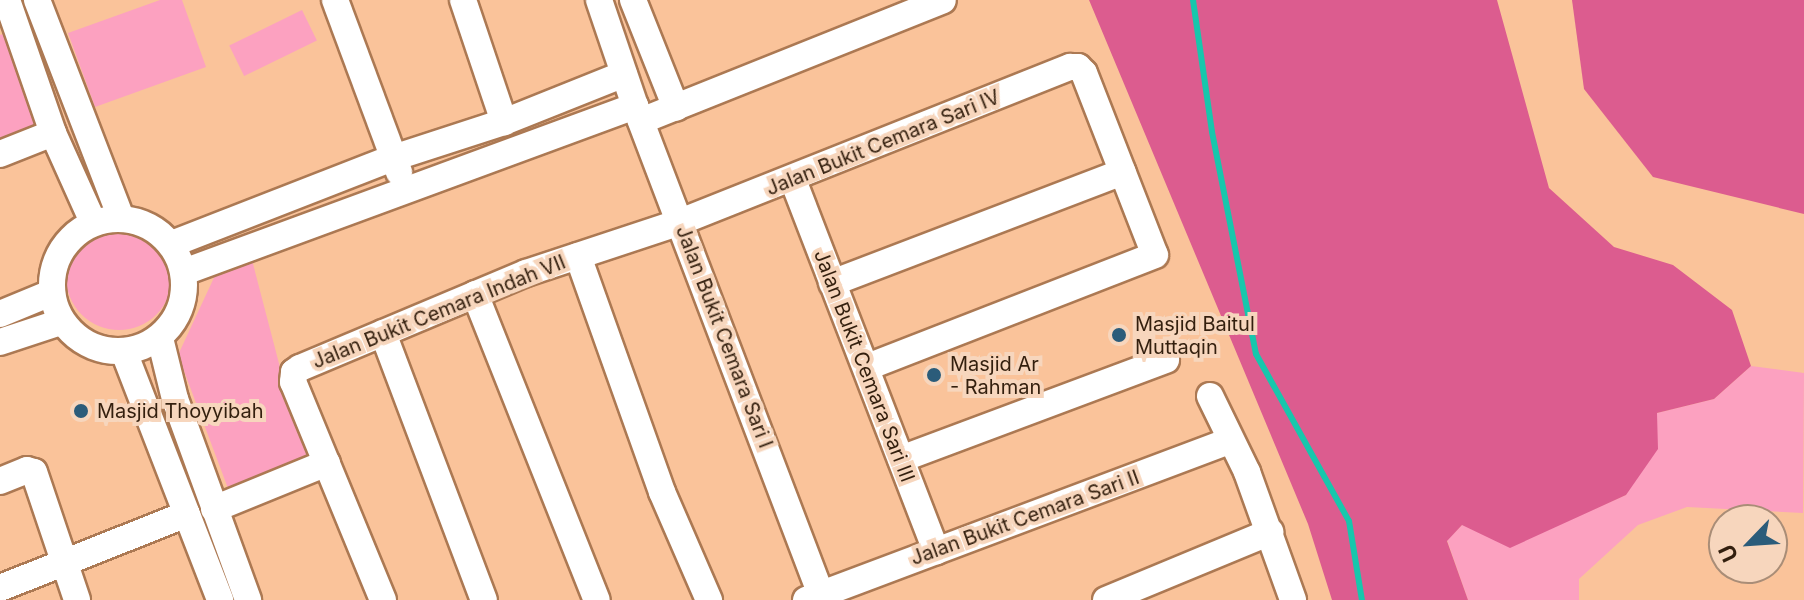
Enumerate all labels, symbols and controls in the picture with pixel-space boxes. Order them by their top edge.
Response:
street label: Jalan Bukit Cemara Sari IV [763,85,1003,201]
street label: Jalan Bukit Cemara Sari I [670,222,778,452]
street label: Jalan Bukit Cemara Sari III [809,246,919,486]
street label: Jalan Bukit Cemara Indah VII [309,250,569,374]
place label: Masjid Baitul Muttaqin [1135,312,1255,359]
marker: Masjid Baitul Muttaqin [1110,326,1128,344]
place label: Masjid Ar - Rahman [950,352,1041,399]
marker: Masjid Ar - Rahman [925,366,943,384]
place label: Masjid Thoyyibah [97,399,264,423]
marker: Masjid Thoyyibah [72,402,90,420]
street label: Jalan Bukit Cemara Sari II [907,465,1143,571]
north arrow [1708,504,1788,584]
text: U [1713,541,1743,566]

